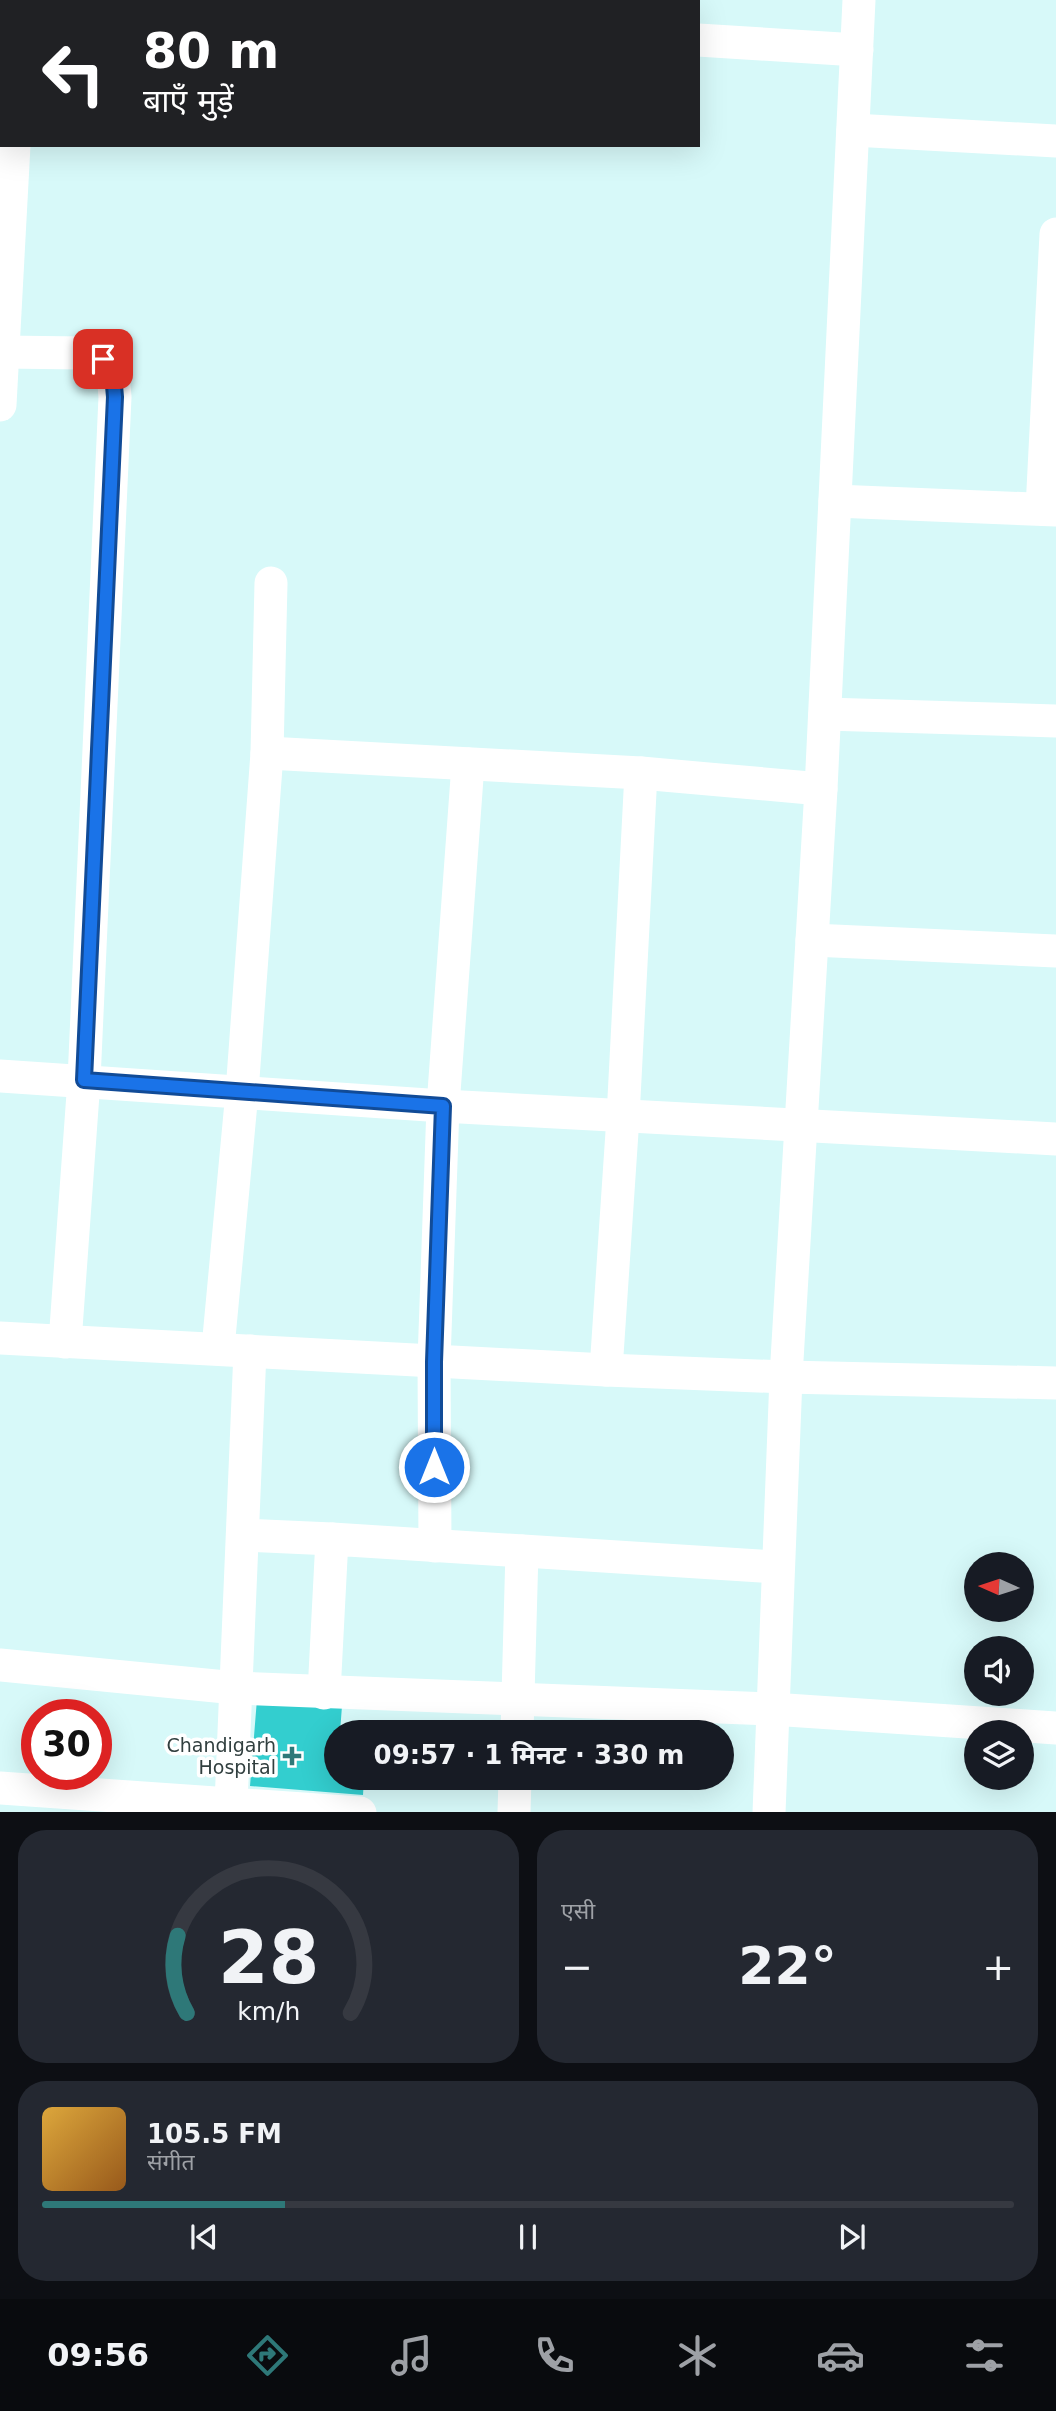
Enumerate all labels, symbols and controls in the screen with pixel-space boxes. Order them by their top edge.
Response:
text: 80 m [143,23,279,80]
icon: left [28,28,119,119]
text: बाएँ मुड़ें [143,82,234,120]
pin [73,329,133,389]
icon: arrive [84,340,122,378]
position arrow [397,1430,471,1504]
north arrow [964,1552,1034,1622]
map controls [964,1552,1034,1790]
button: sound [964,1636,1034,1706]
speed limit sign: 30 [21,1699,112,1790]
button: layers [964,1720,1034,1790]
place label: Chandigarh Hospital [166,1734,276,1778]
text: 09:57 · 1 मिनट · 330 m [374,1740,684,1770]
marker: Chandigarh Hospital [282,1746,302,1766]
text: एसी [561,1898,595,1924]
text: 28 [218,1915,319,2000]
text: 22° [738,1936,837,1996]
text: − [561,1945,593,1989]
text: + [982,1945,1014,1989]
text: km/h [237,1996,300,2025]
text: 105.5 FM [147,2119,282,2149]
text: संगीत [147,2149,195,2175]
icon: previous [185,2218,223,2256]
icon: pause [509,2218,547,2256]
icon: next [833,2218,871,2256]
icon: directions [243,2331,292,2380]
icon: music [387,2331,436,2380]
icon: phone [530,2331,579,2380]
icon: climate [673,2331,722,2380]
icon: car [816,2331,865,2380]
icon: filters [960,2331,1009,2380]
text: 09:56 [47,2336,149,2374]

